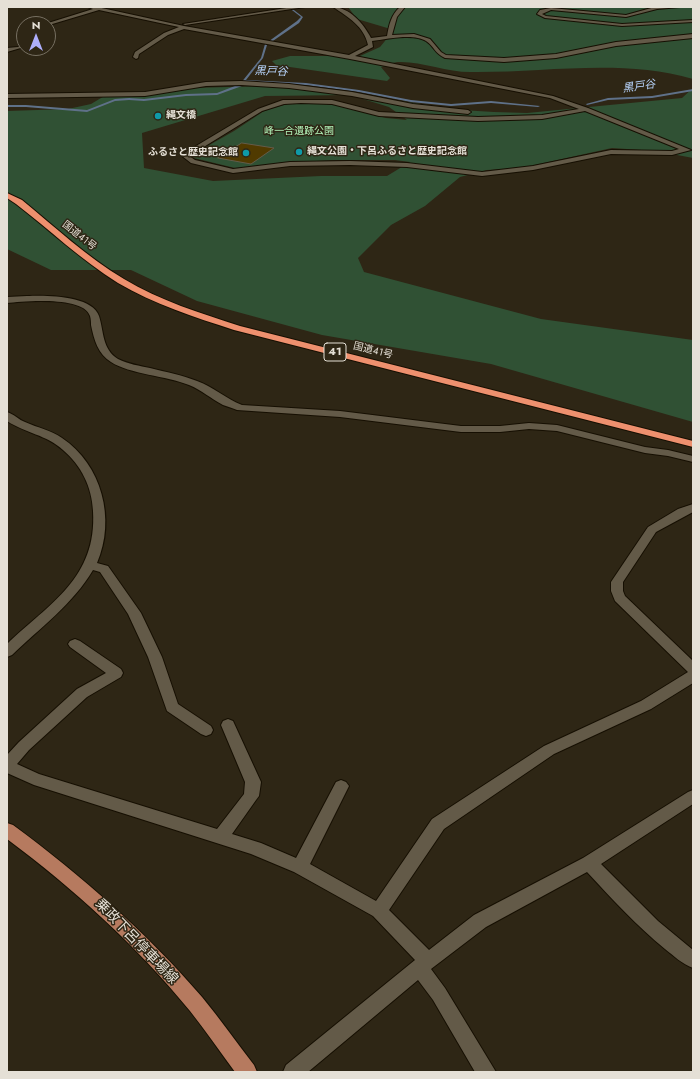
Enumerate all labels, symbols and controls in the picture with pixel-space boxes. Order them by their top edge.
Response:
north arrow [16,16,56,56]
text: N [32,17,40,33]
water label: 黒戸谷 [254,65,288,79]
water label: 黒戸谷 [622,78,656,96]
place label: 縄文橋 [166,110,196,122]
marker: 縄文橋 [153,111,163,121]
park label: 峰一合遺跡公園 [264,126,334,138]
place label: 縄文公園・下呂ふるさと歴史記念館 [307,146,467,158]
place label: ふるさと歴史記念館 [148,147,238,159]
marker: 縄文公園・下呂ふるさと歴史記念館 [294,147,304,157]
marker: ふるさと歴史記念館 [241,148,251,158]
street label: 国道41号 [59,219,99,253]
street label: 国道41号 [352,340,394,362]
road number: 41 [324,343,346,361]
street label: 乗政下呂停車場線 [91,896,181,988]

